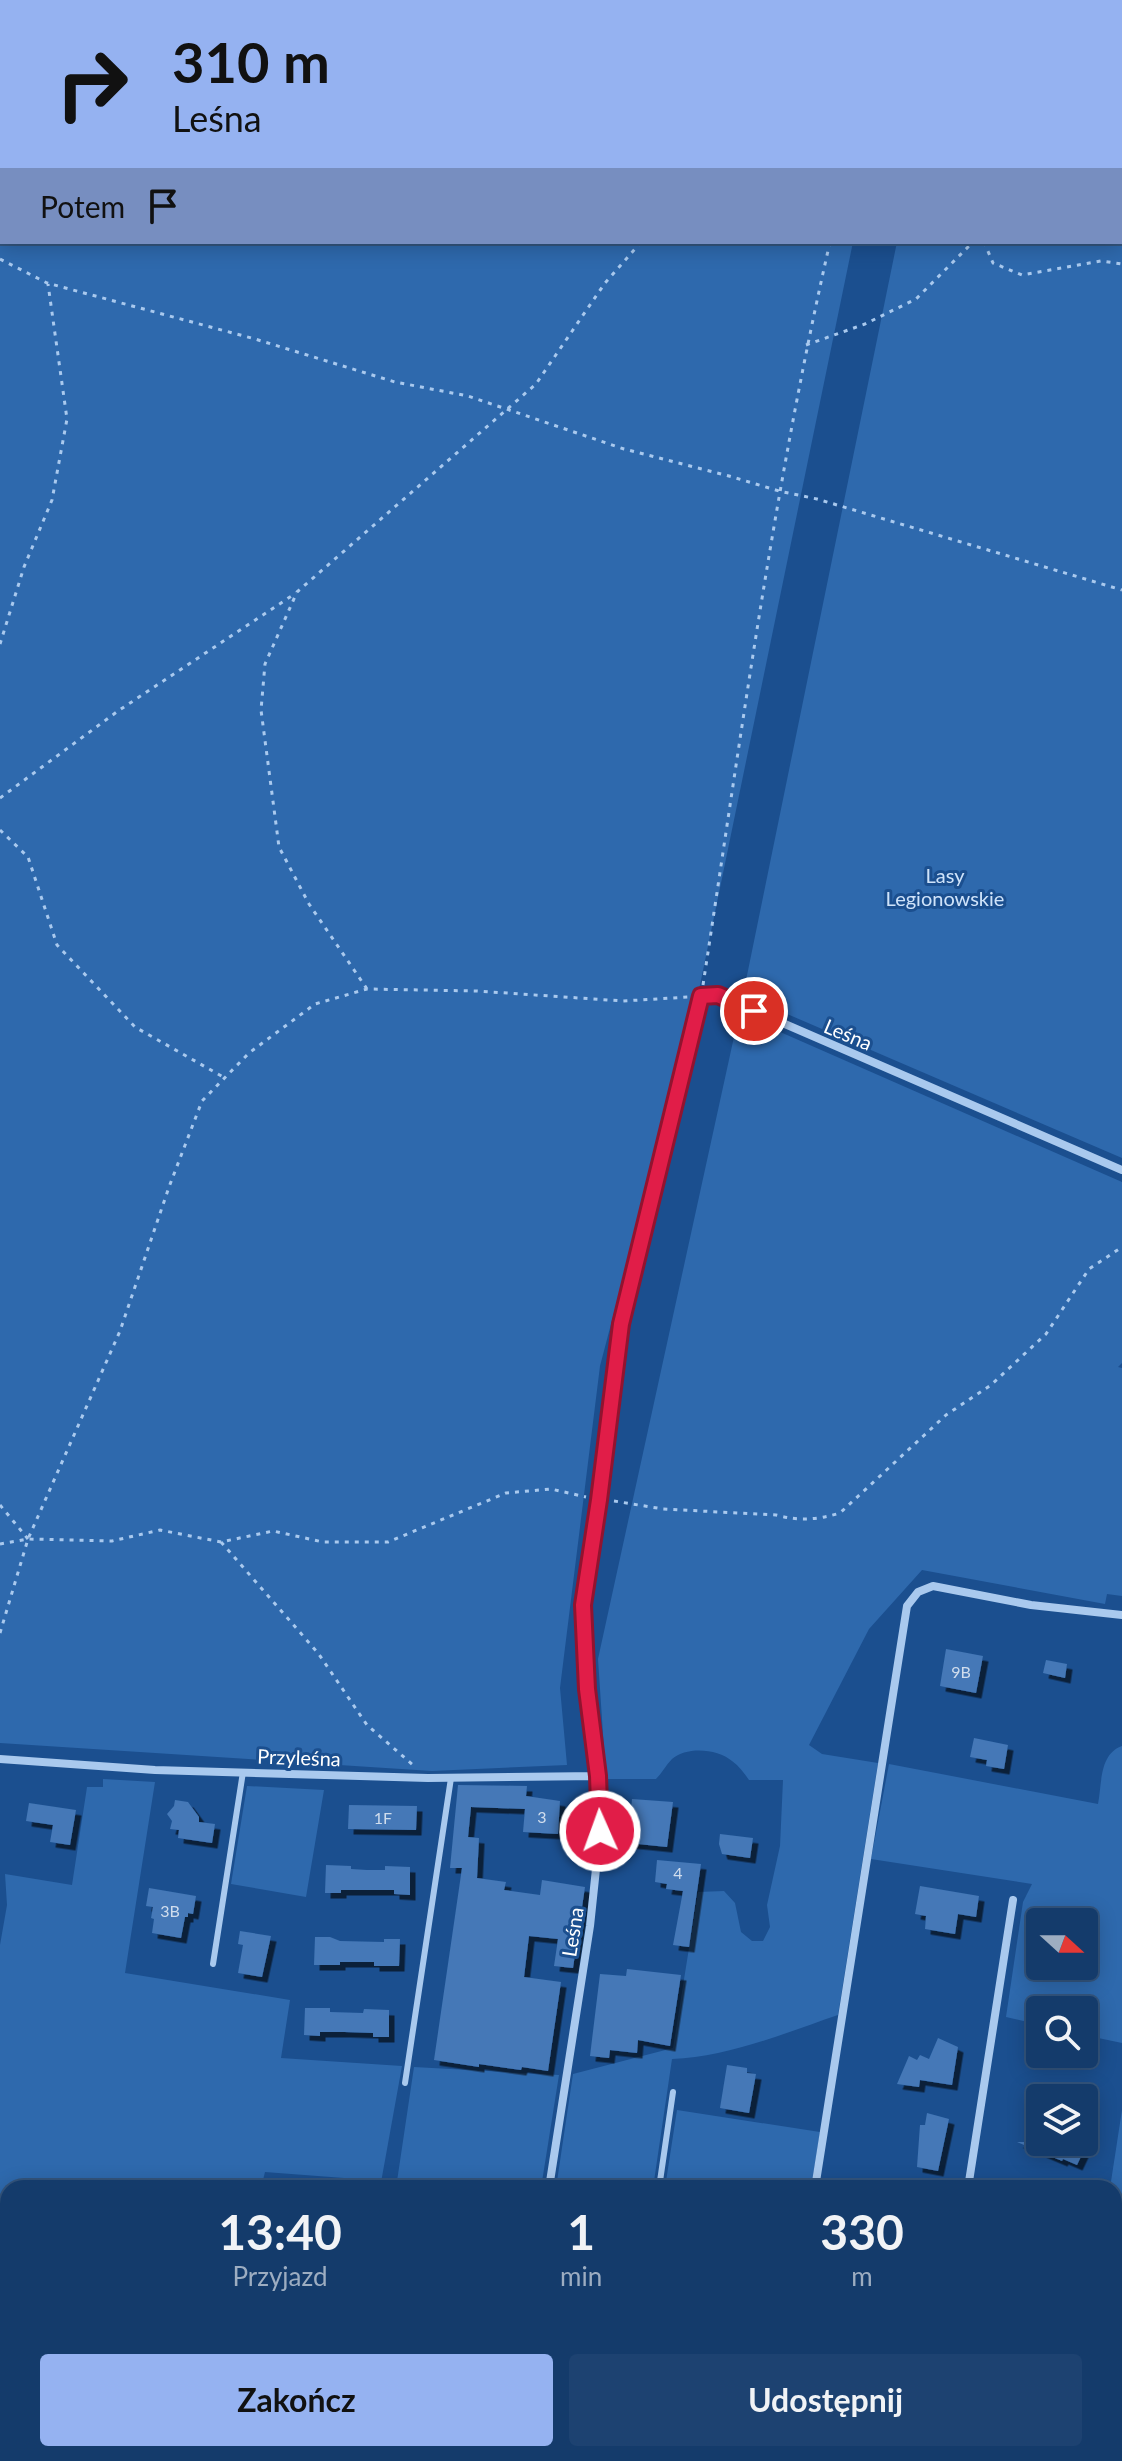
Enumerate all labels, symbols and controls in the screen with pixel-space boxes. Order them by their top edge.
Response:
text: 310 m [172,28,330,95]
icon: right [40,32,144,136]
text: Leśna [172,96,262,140]
icon: arrive [141,184,185,228]
text: Potem [40,188,125,224]
park label: Lasy Legionowskie [886,863,1004,910]
pin [720,977,788,1045]
icon: arrive [732,989,776,1033]
street label: Leśna [821,1013,876,1055]
house number: 9B [951,1662,971,1681]
street label: Przyleśna [257,1744,341,1770]
position arrow [558,1789,642,1873]
house number: 3 [537,1807,547,1826]
house number: 1F [374,1808,392,1827]
house number: 4 [673,1863,683,1882]
house number: 3B [160,1901,180,1920]
street label: Leśna [556,1905,588,1958]
north arrow [1026,1908,1098,1980]
map controls [1026,1908,1098,2156]
button: search [1026,1996,1098,2068]
button: layers [1026,2084,1098,2156]
text: 13:40 [218,2203,342,2260]
text: 1 [567,2203,595,2260]
text: 330 [820,2203,904,2260]
text: Przyjazd [232,2260,328,2292]
text: min [560,2260,602,2292]
text: m [851,2260,873,2292]
button: Zakończ [40,2354,553,2446]
button: Udostępnij [569,2354,1082,2446]

